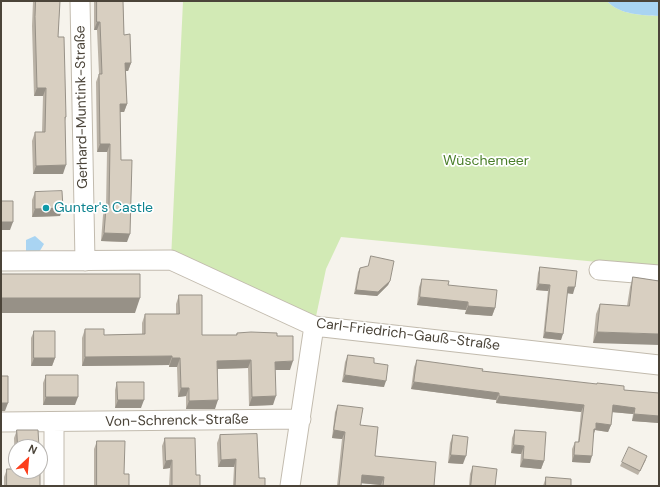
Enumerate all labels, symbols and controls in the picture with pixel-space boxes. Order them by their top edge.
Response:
street label: Gerhard-Muntink-Straße [72,25,92,189]
park label: Wüschemeer [443,153,529,169]
place label: Gunter's Castle [54,200,153,216]
marker: Gunter's Castle [41,203,51,213]
street label: Carl-Friedrich-Gauß-Straße [315,315,501,355]
street label: Von-Schrenck-Straße [105,411,249,431]
north arrow [8,439,48,479]
text: N [26,441,39,457]

